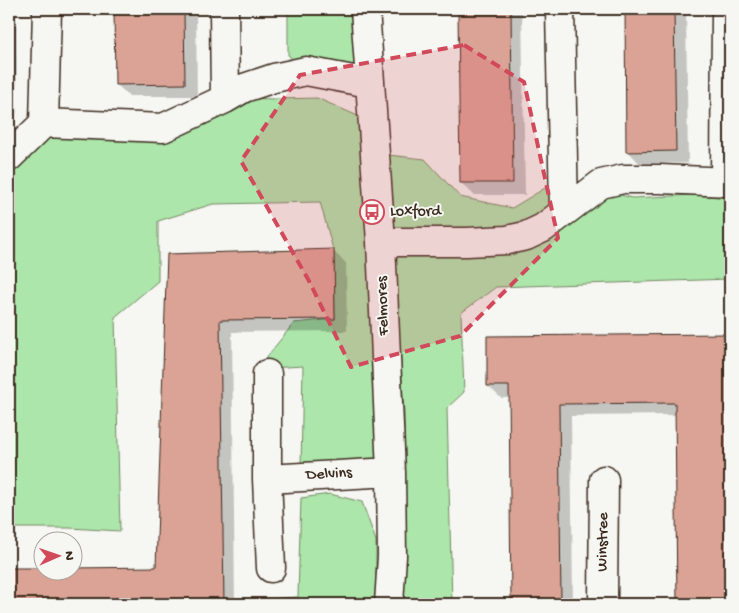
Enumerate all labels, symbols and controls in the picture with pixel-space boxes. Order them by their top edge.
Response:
bus stop icon: Loxford [359,199,385,225]
place label: Loxford [390,203,442,222]
street label: Felmores [373,275,395,337]
street label: Delvins [304,464,354,486]
street label: Winstree [594,511,614,572]
north arrow [32,530,82,580]
text: N [60,551,77,560]

